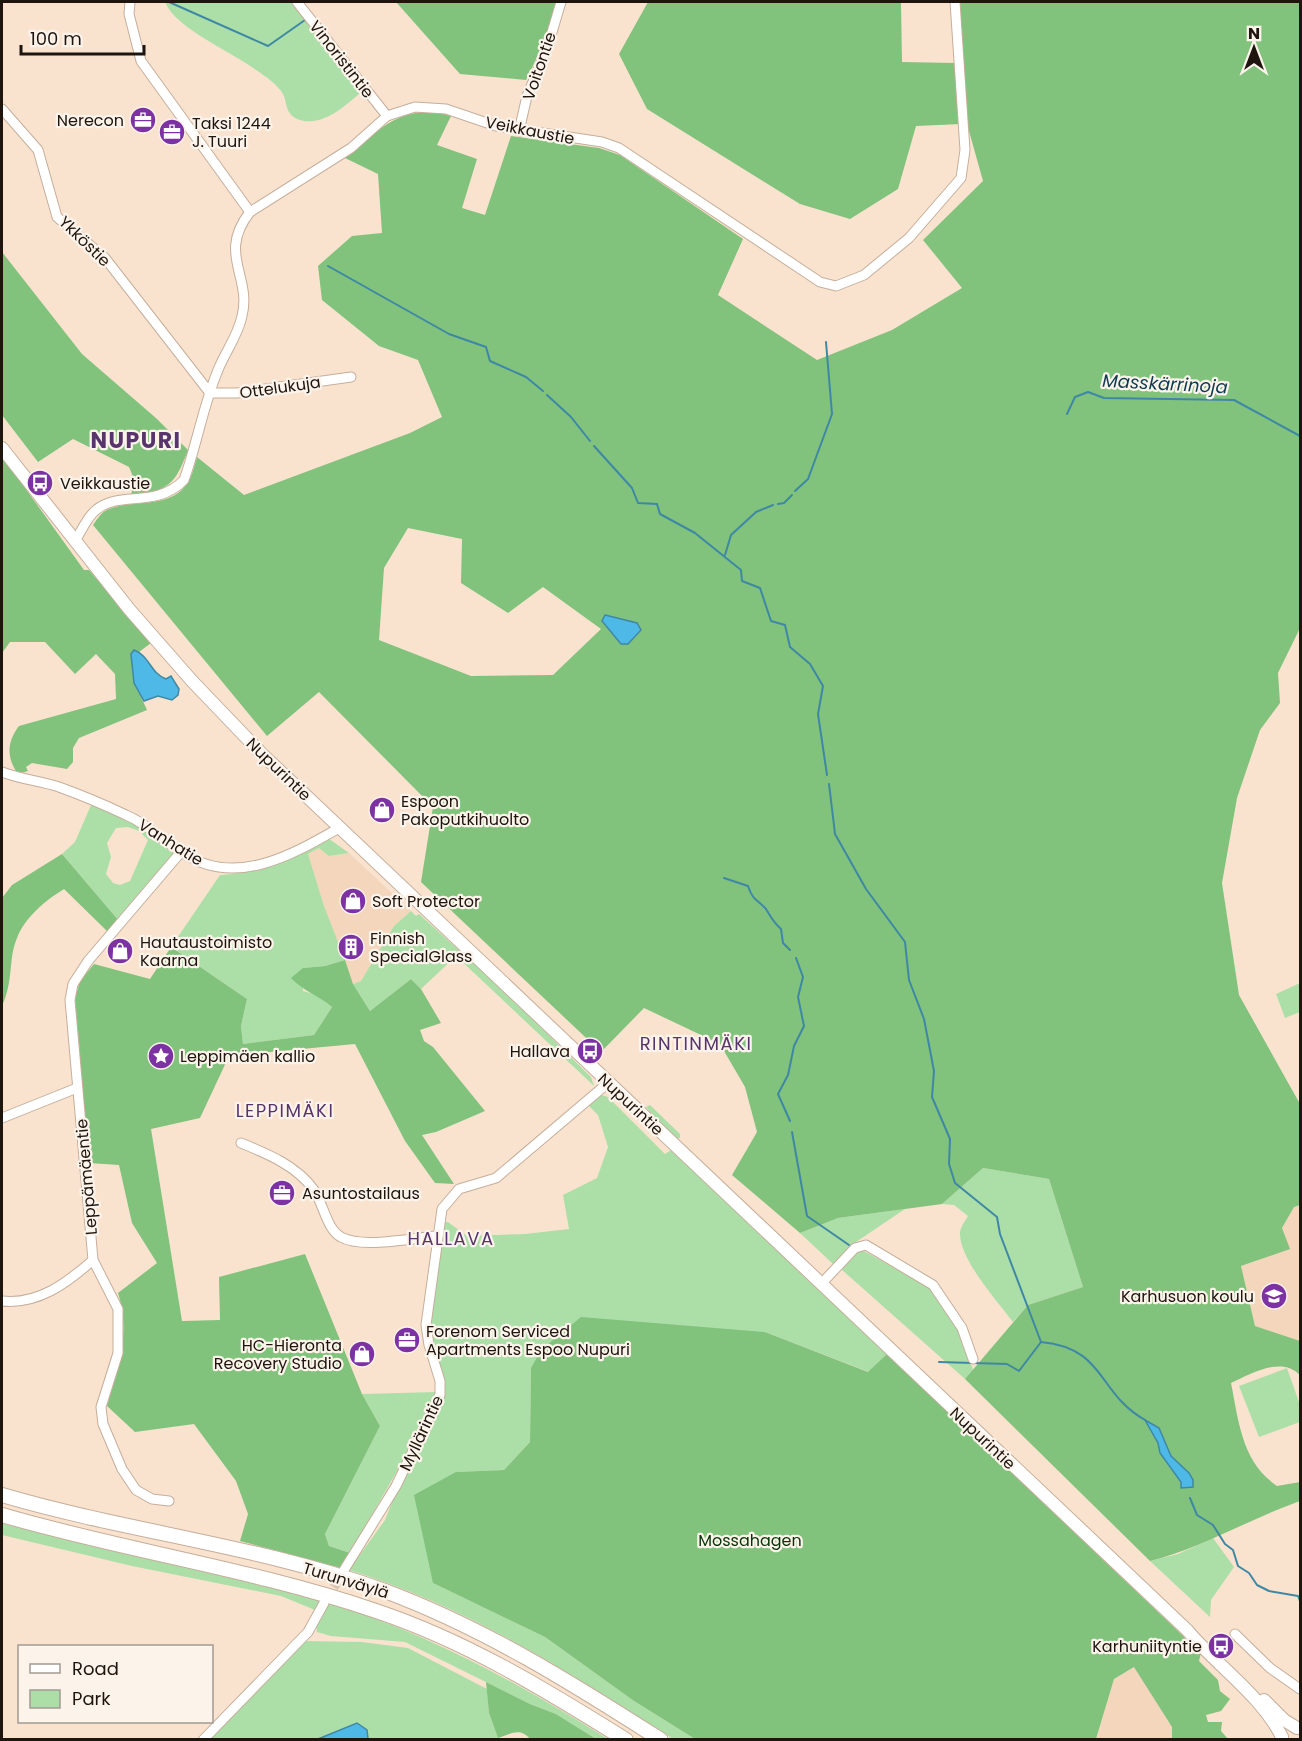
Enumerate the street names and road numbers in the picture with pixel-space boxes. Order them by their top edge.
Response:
street label: Vinoristintie [304,16,379,103]
street label: Voitontie [517,29,562,103]
street label: Veikkaustie [483,111,576,150]
street label: Ykköstie [54,211,116,272]
street label: Ottelukuja [238,370,322,405]
street label: Nupurintie [241,732,316,806]
street label: Vanhatie [134,813,208,871]
street label: Nupurintie [593,1068,669,1141]
street label: Leppämäentie [70,1118,103,1236]
street label: Myllärintie [394,1391,449,1475]
street label: Nupurintie [945,1402,1021,1475]
street label: Turunväylä [300,1556,392,1604]

